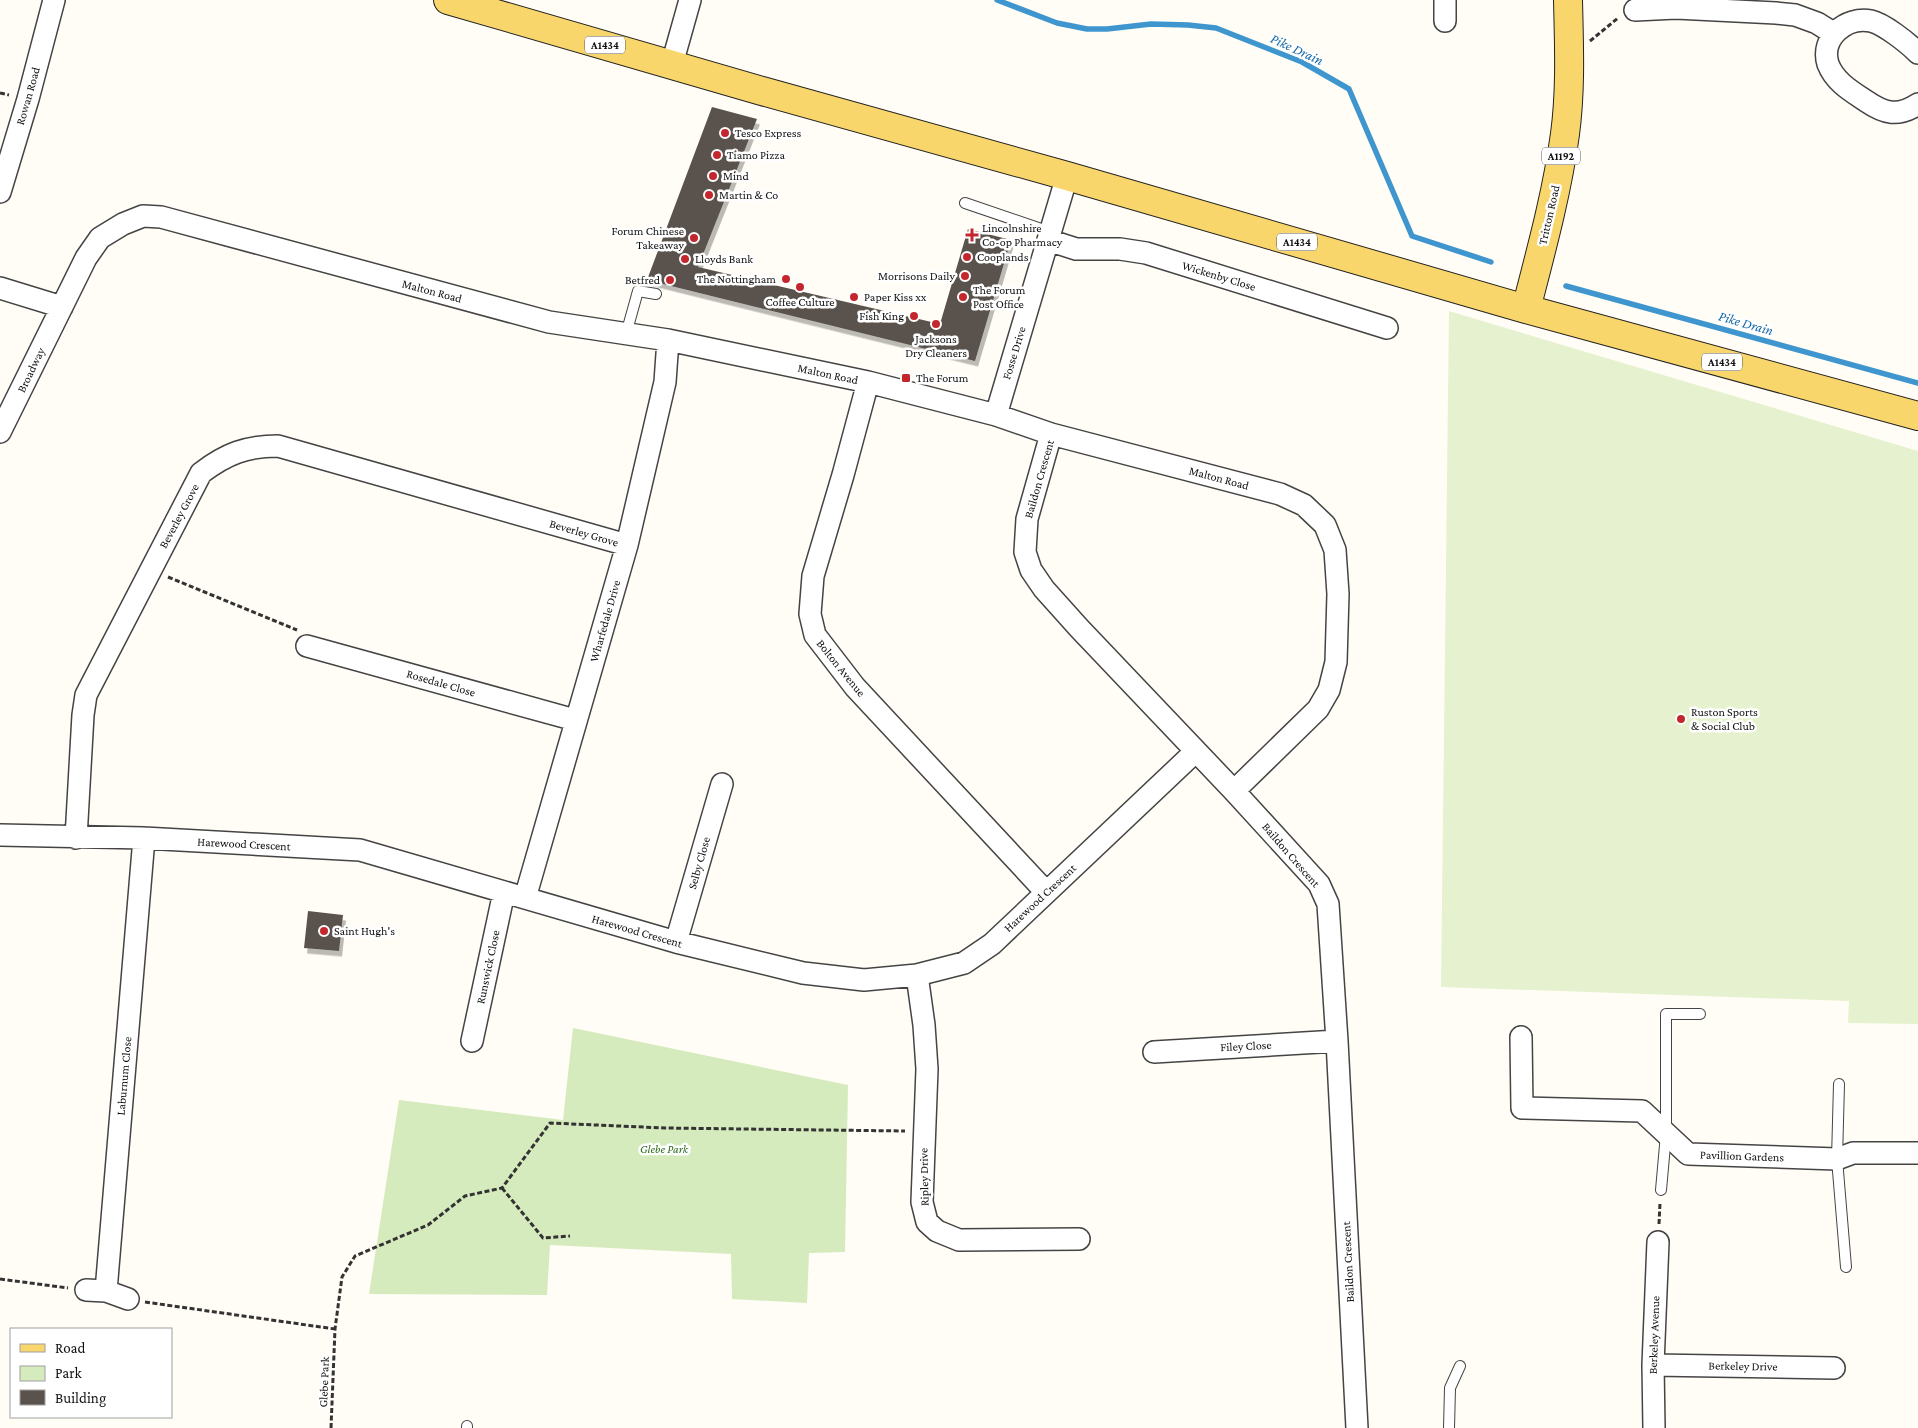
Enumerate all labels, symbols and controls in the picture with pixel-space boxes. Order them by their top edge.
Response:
water label: Pike Drain [1268,30,1326,68]
road number: A1434 [585,36,625,54]
street label: Rowan Road [13,65,43,127]
place label: Tesco Express [735,126,801,140]
marker: Tesco Express [719,127,731,139]
place label: Tiamo Pizza [727,148,785,162]
road number: A1192 [1542,148,1580,164]
marker: Tiamo Pizza [711,149,723,161]
place label: Mind [723,169,750,183]
marker: Mind [707,170,719,182]
street label: Tritton Road [1535,183,1563,246]
place label: Martin & Co [719,188,778,202]
marker: Martin & Co [703,189,715,201]
place label: Lincolnshire Co-op Pharmacy [982,221,1063,249]
place label: Forum Chinese Takeaway [612,224,684,252]
marker: Lincolnshire Co-op Pharmacy [966,229,978,241]
marker: Forum Chinese Takeaway [688,232,700,244]
road number: A1434 [1277,233,1317,250]
place label: Cooplands [977,250,1029,264]
marker: Cooplands [961,251,973,263]
place label: Lloyds Bank [695,252,753,266]
marker: Lloyds Bank [679,253,691,265]
street label: Wickenby Close [1180,258,1258,294]
place label: Morrisons Daily [878,269,955,283]
marker: Morrisons Daily [959,270,971,282]
place label: The Nottingham [697,272,776,286]
place label: Betfred [625,273,661,287]
marker: The Nottingham [780,273,792,285]
marker: Betfred [664,274,676,286]
street label: Malton Road [400,276,464,306]
marker: Coffee Culture [794,281,806,293]
place label: The Forum Post Office [973,283,1026,311]
place label: Paper Kiss xx [864,290,927,304]
marker: Paper Kiss xx [848,291,860,303]
marker: The Forum Post Office [957,291,969,303]
place label: Coffee Culture [766,295,834,309]
water label: Pike Drain [1717,308,1775,338]
place label: Fish King [859,309,904,323]
marker: Fish King [908,310,920,322]
marker: Jacksons Dry Cleaners [930,318,942,330]
street label: Fosse Drive [999,325,1029,381]
place label: Jacksons Dry Cleaners [905,332,967,360]
street label: Broadway [14,345,48,395]
road number: A1434 [1702,354,1742,371]
street label: Malton Road [796,361,860,387]
place label: The Forum [916,371,969,385]
marker: The Forum [900,372,912,384]
street label: Baildon Crescent [1021,437,1057,520]
street label: Malton Road [1187,463,1251,493]
street label: Beverley Grove [156,481,202,551]
street label: Beverley Grove [548,516,620,550]
street label: Wharfedale Drive [587,578,623,664]
street label: Bolton Avenue [814,637,868,699]
street label: Rosedale Close [405,666,477,700]
place label: Ruston Sports & Social Club [1691,705,1758,733]
marker: Ruston Sports & Social Club [1675,713,1687,725]
street label: Baildon Crescent [1259,820,1324,891]
street label: Harewood Crescent [197,835,292,853]
street label: Selby Close [685,835,713,891]
street label: Harewood Crescent [1001,860,1080,935]
street label: Harewood Crescent [590,911,685,951]
place label: Saint Hugh's [334,924,395,938]
marker: Saint Hugh's [318,925,330,937]
street label: Runswick Close [473,929,503,1005]
street label: Laburnum Close [114,1036,134,1116]
street label: Filey Close [1220,1038,1272,1054]
park label: Glebe Park [640,1142,689,1156]
street label: Ripley Drive [916,1148,932,1206]
street label: Pavillion Gardens [1700,1148,1785,1164]
street label: Baildon Crescent [1339,1220,1357,1303]
street label: Berkeley Avenue [1646,1296,1662,1374]
legend [10,1328,172,1418]
text: Road [55,1340,86,1356]
street label: Glebe Park [316,1356,332,1408]
street label: Berkeley Drive [1708,1358,1778,1374]
text: Park [55,1365,82,1381]
text: Building [55,1390,106,1407]

